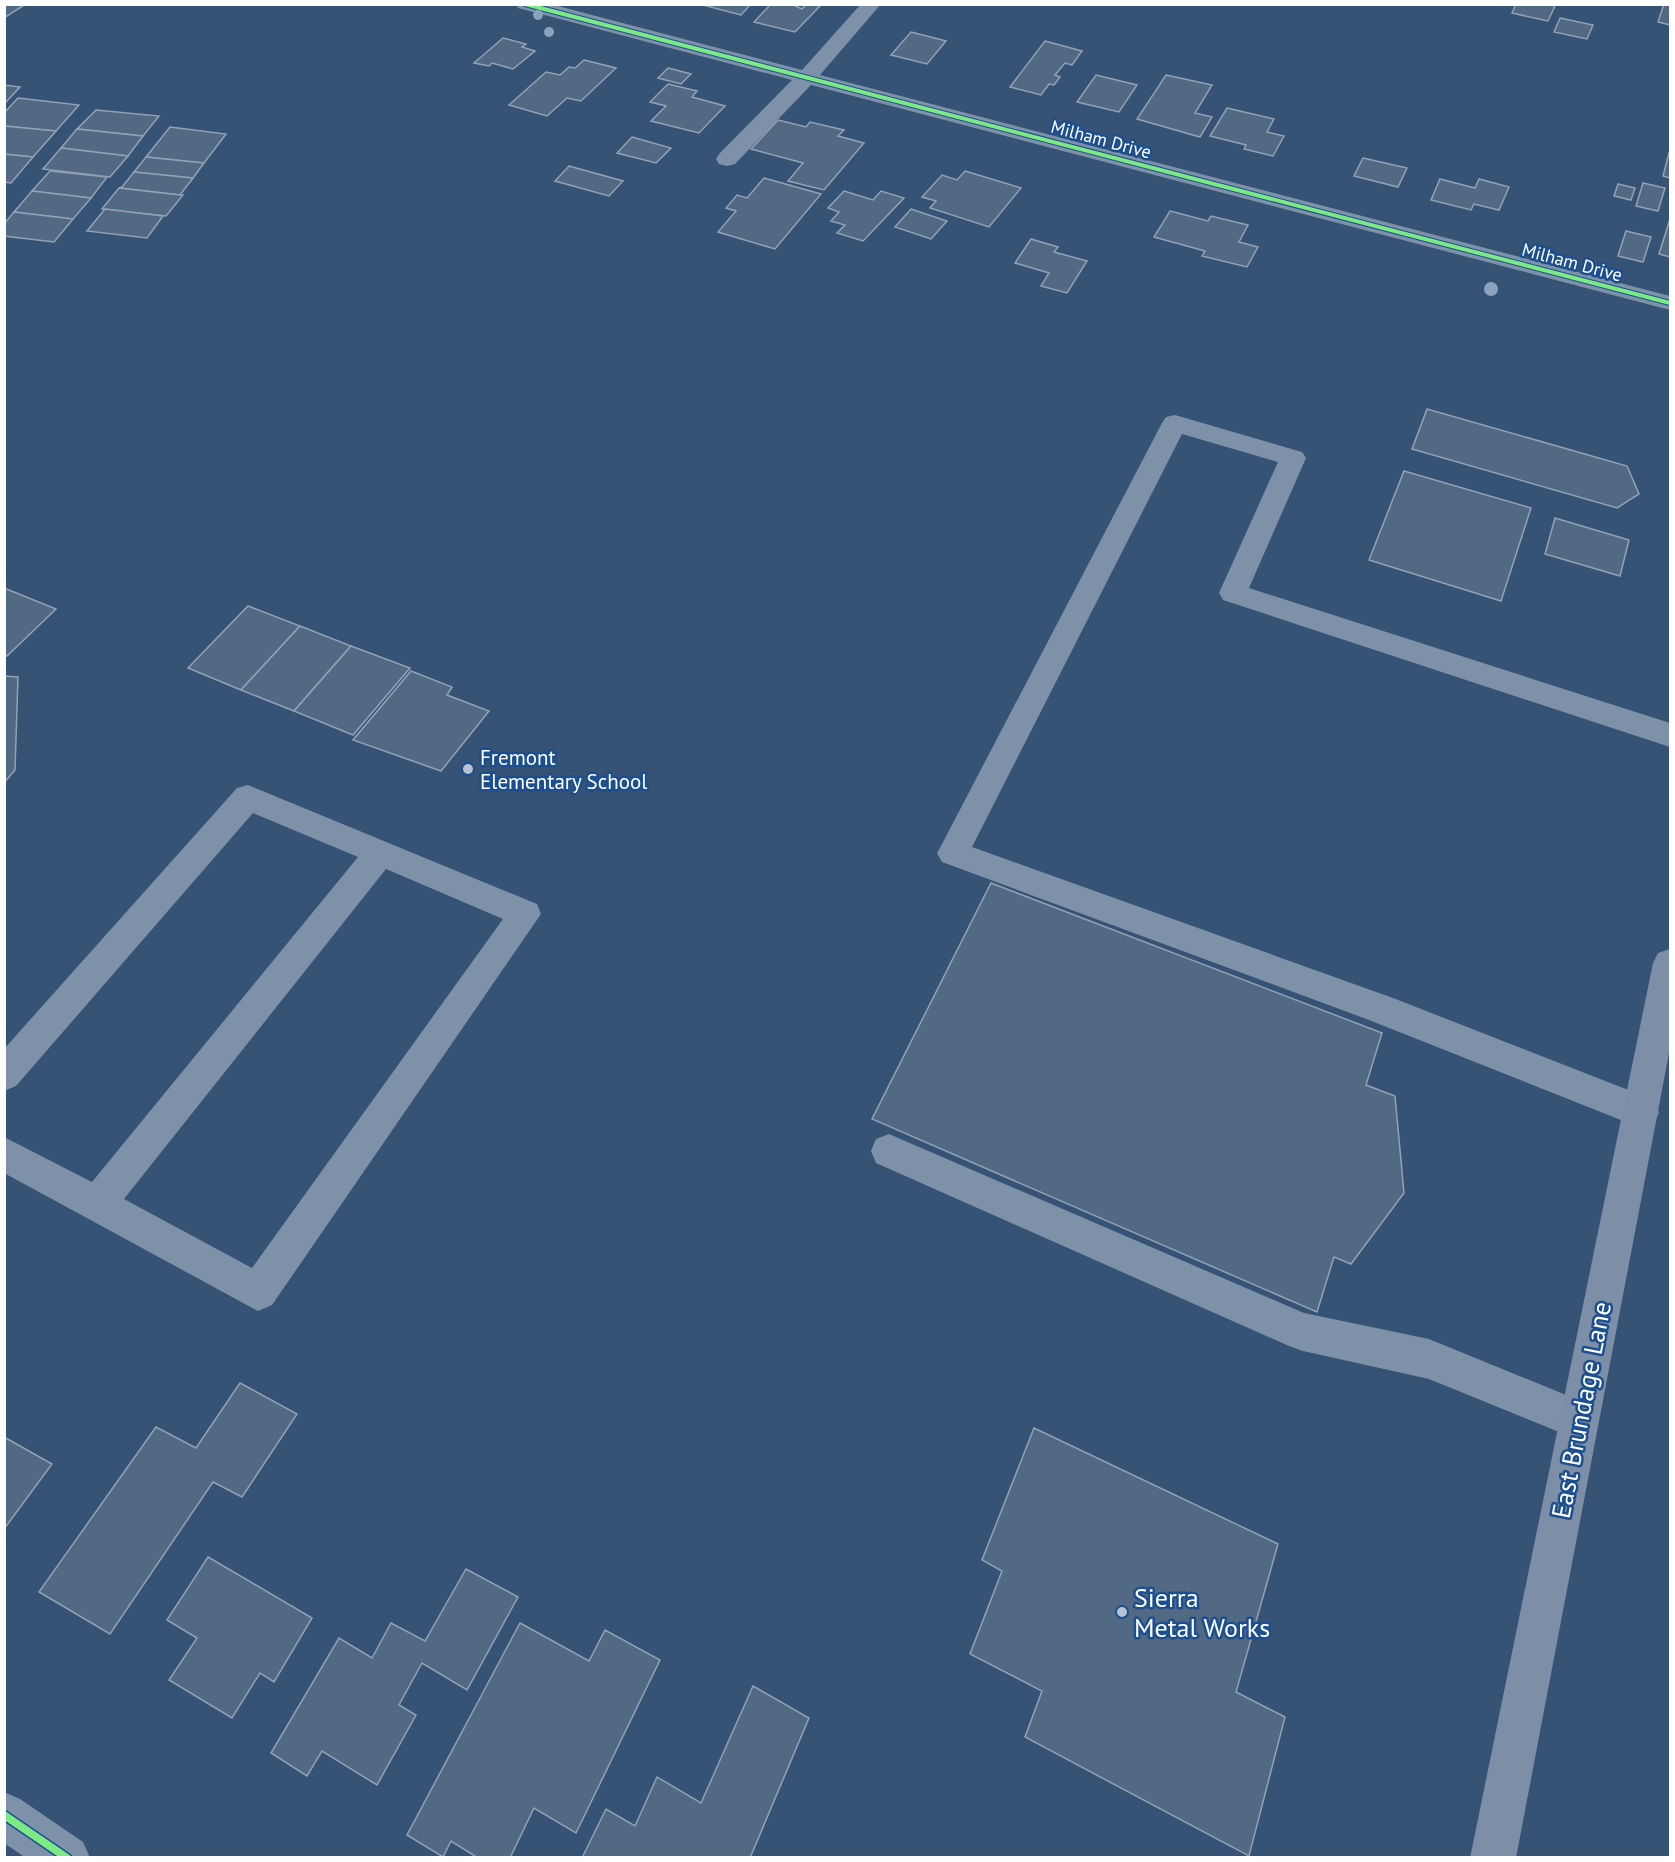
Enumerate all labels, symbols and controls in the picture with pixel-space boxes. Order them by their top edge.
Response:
street label: Milham Drive [1048,115,1154,163]
street label: Milham Drive [1519,238,1625,286]
place label: Fremont Elementary School [480,744,647,795]
marker: Fremont Elementary School [461,762,475,776]
street label: East Brundage Lane [1544,1299,1618,1521]
place label: Sierra Metal Works [1134,1581,1270,1644]
marker: Sierra Metal Works [1115,1605,1129,1619]

